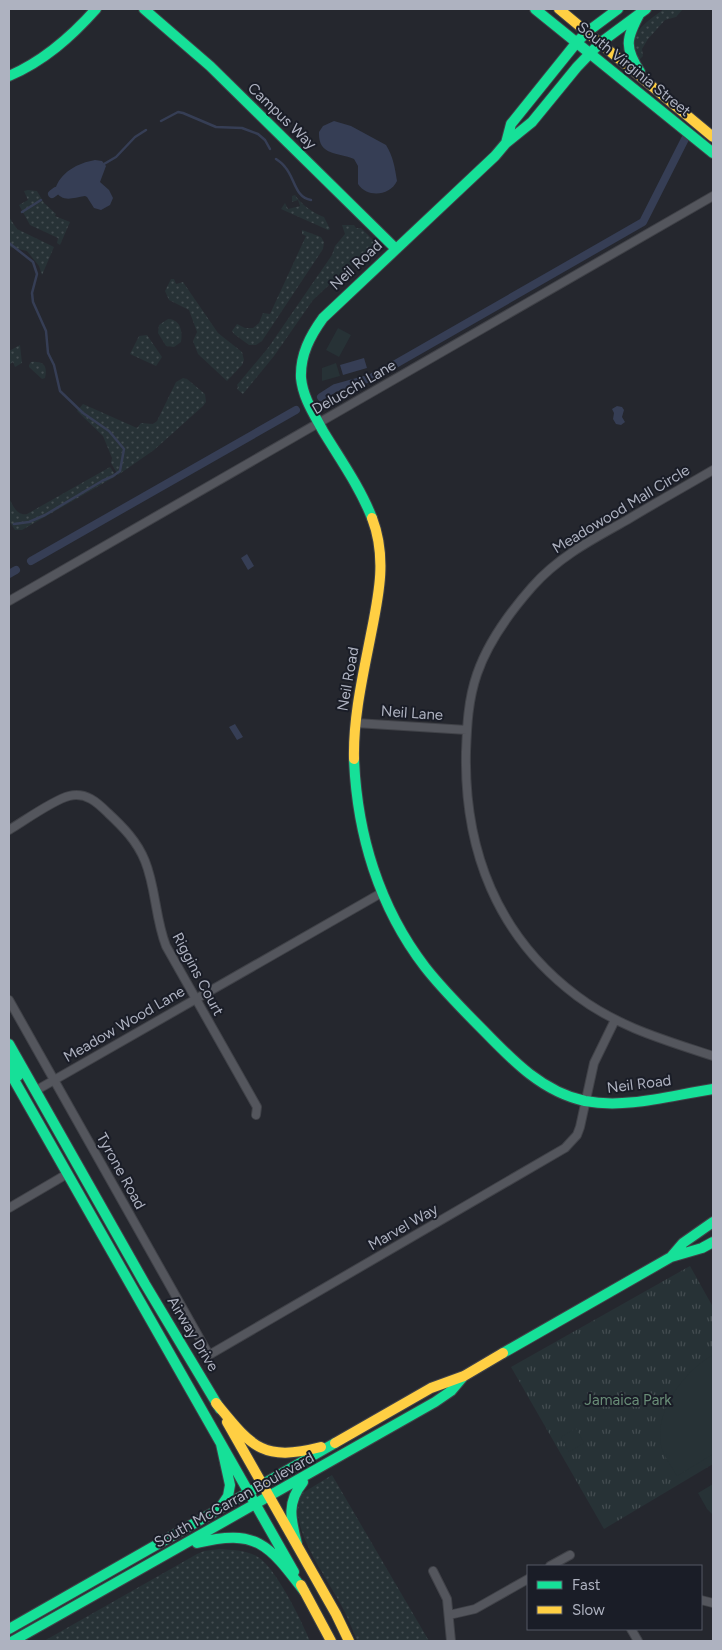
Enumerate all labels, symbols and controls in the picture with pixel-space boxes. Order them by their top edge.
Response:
street label: South Virginia Street [574,18,694,120]
street label: Campus Way [244,79,320,153]
street label: Neil Road [326,236,386,294]
street label: Delucchi Lane [309,356,399,418]
street label: Meadowood Mall Circle [549,461,693,557]
street label: Neil Road [334,646,362,712]
street label: Neil Lane [380,702,444,724]
street label: Riggins Court [169,929,228,1019]
street label: Meadow Wood Lane [60,982,188,1066]
street label: Neil Road [606,1071,672,1097]
street label: Tyrone Road [93,1130,149,1212]
street label: Marvel Way [365,1200,441,1254]
street label: Airway Drive [164,1293,222,1375]
park label: Jamaica Park [584,1391,672,1409]
street label: South McCarran Boulevard [151,1449,317,1551]
legend [527,1565,702,1630]
text: Fast [572,1576,601,1594]
text: Slow [572,1601,605,1619]

